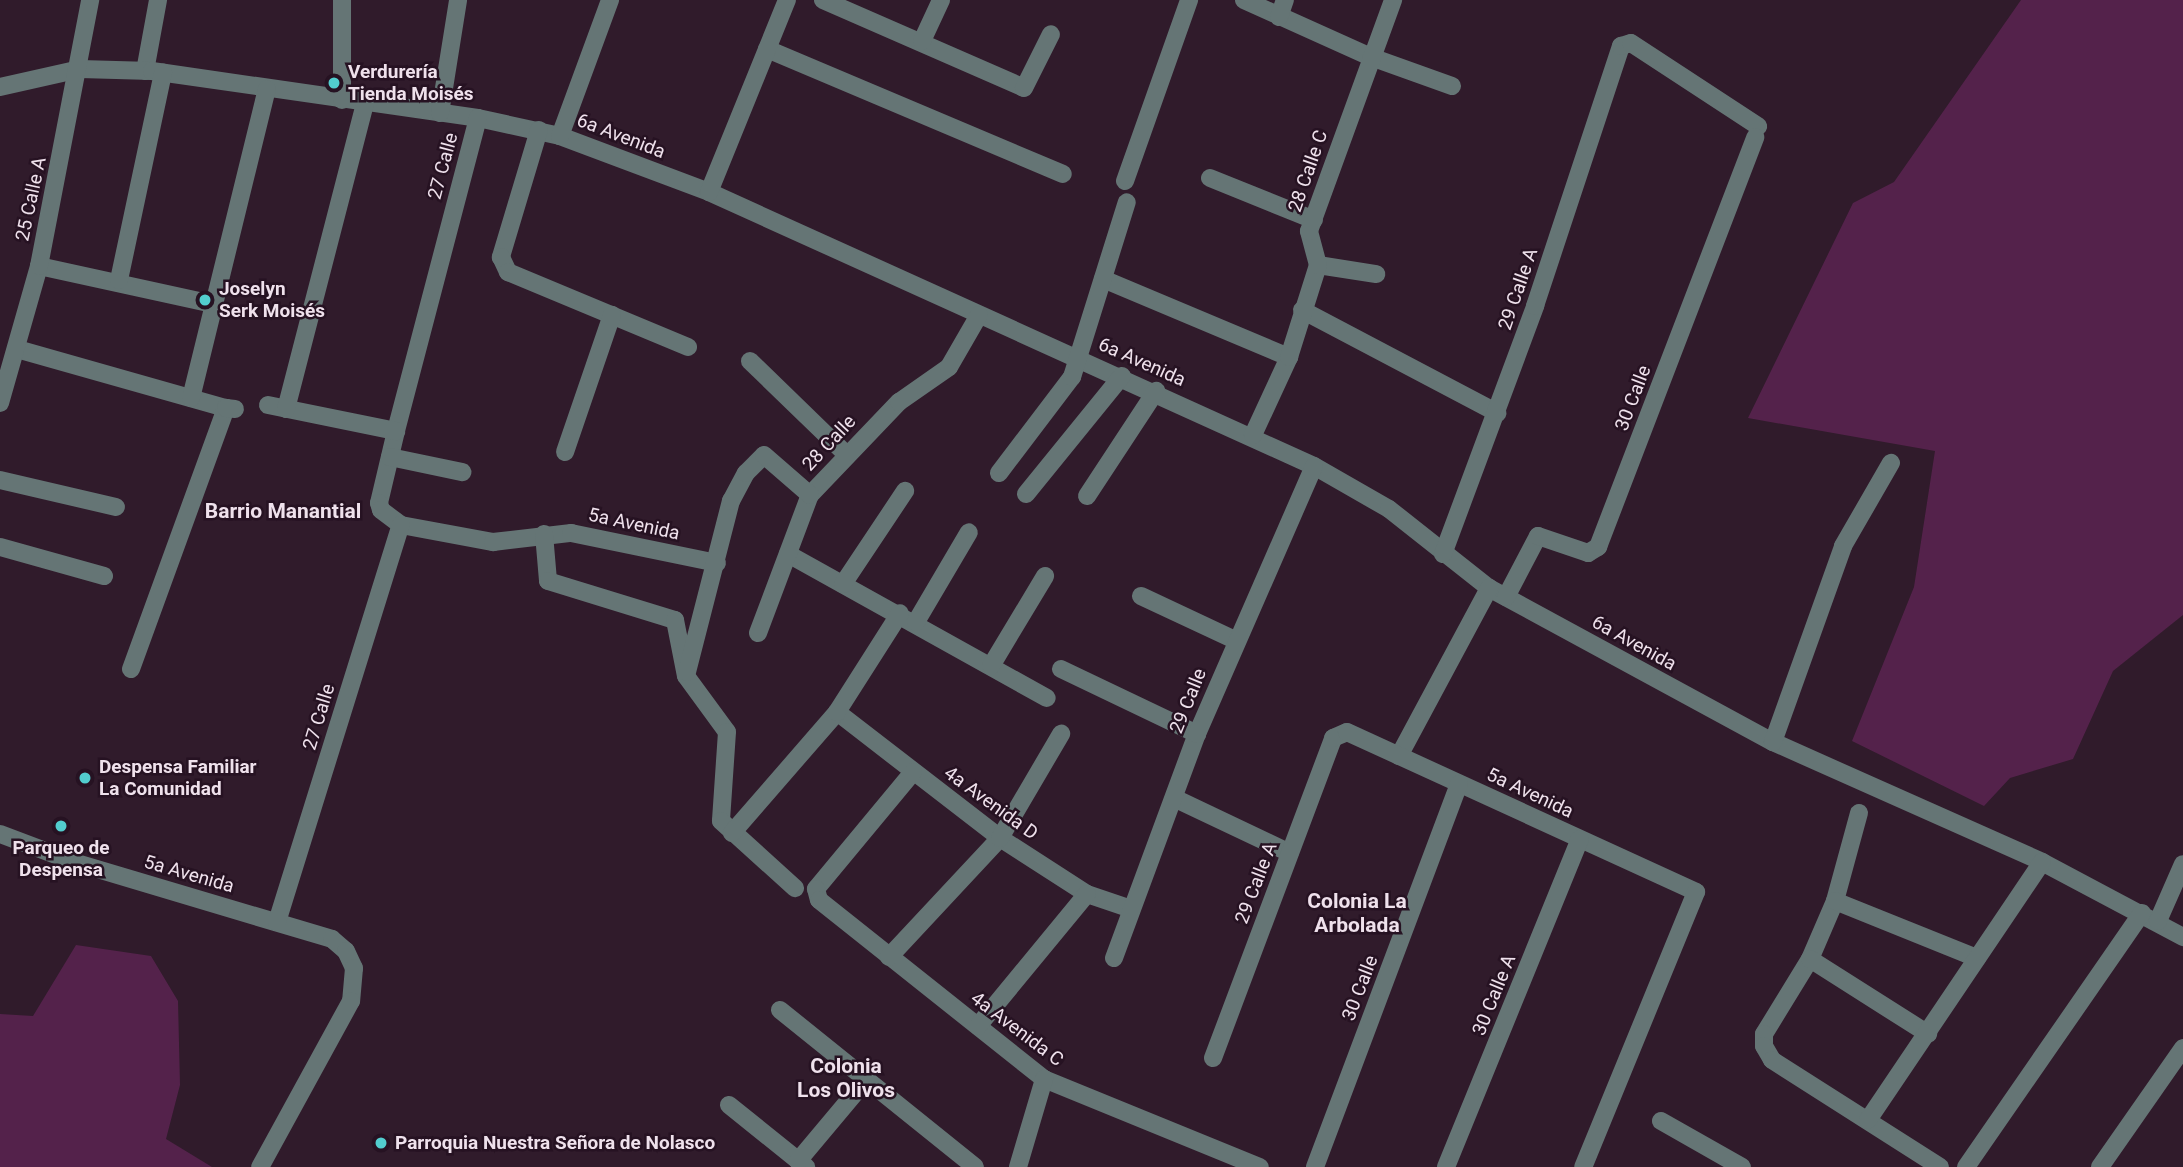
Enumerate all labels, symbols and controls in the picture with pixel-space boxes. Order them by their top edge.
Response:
place label: Verdurería Tienda Moisés [348,61,473,105]
marker: Verdurería Tienda Moisés [326,75,342,91]
street label: 6a Avenida [574,109,668,163]
street label: 28 Calle C [1283,127,1333,215]
street label: 27 Calle [423,130,463,202]
street label: 25 Calle A [11,155,51,243]
street label: 29 Calle A [1493,245,1543,333]
place label: Joselyn Serk Moisés [219,278,325,322]
marker: Joselyn Serk Moisés [197,292,213,308]
street label: 6a Avenida [1095,333,1189,391]
street label: 30 Calle [1610,362,1656,434]
street label: 28 Calle [797,410,861,476]
district label: Barrio Manantial [205,498,361,524]
street label: 5a Avenida [586,503,682,545]
street label: 6a Avenida [1588,610,1680,676]
street label: 29 Calle [1165,665,1211,737]
street label: 27 Calle [298,681,340,753]
place label: Despensa Familiar La Comunidad [99,756,257,800]
street label: 4a Avenida D [940,761,1042,845]
street label: 5a Avenida [1483,763,1577,823]
marker: Despensa Familiar La Comunidad [77,770,93,786]
marker: Parqueo de Despensa [53,818,69,834]
place label: Parqueo de Despensa [12,837,110,881]
street label: 29 Calle A [1230,839,1282,927]
street label: 5a Avenida [141,850,237,898]
district label: Colonia La Arbolada [1307,888,1407,938]
street label: 30 Calle A [1467,951,1521,1039]
street label: 30 Calle [1337,952,1383,1024]
street label: 4a Avenida C [966,987,1068,1071]
district label: Colonia Los Olivos [797,1053,895,1103]
place label: Parroquia Nuestra Señora de Nolasco [395,1132,715,1154]
marker: Parroquia Nuestra Señora de Nolasco [373,1135,389,1151]

